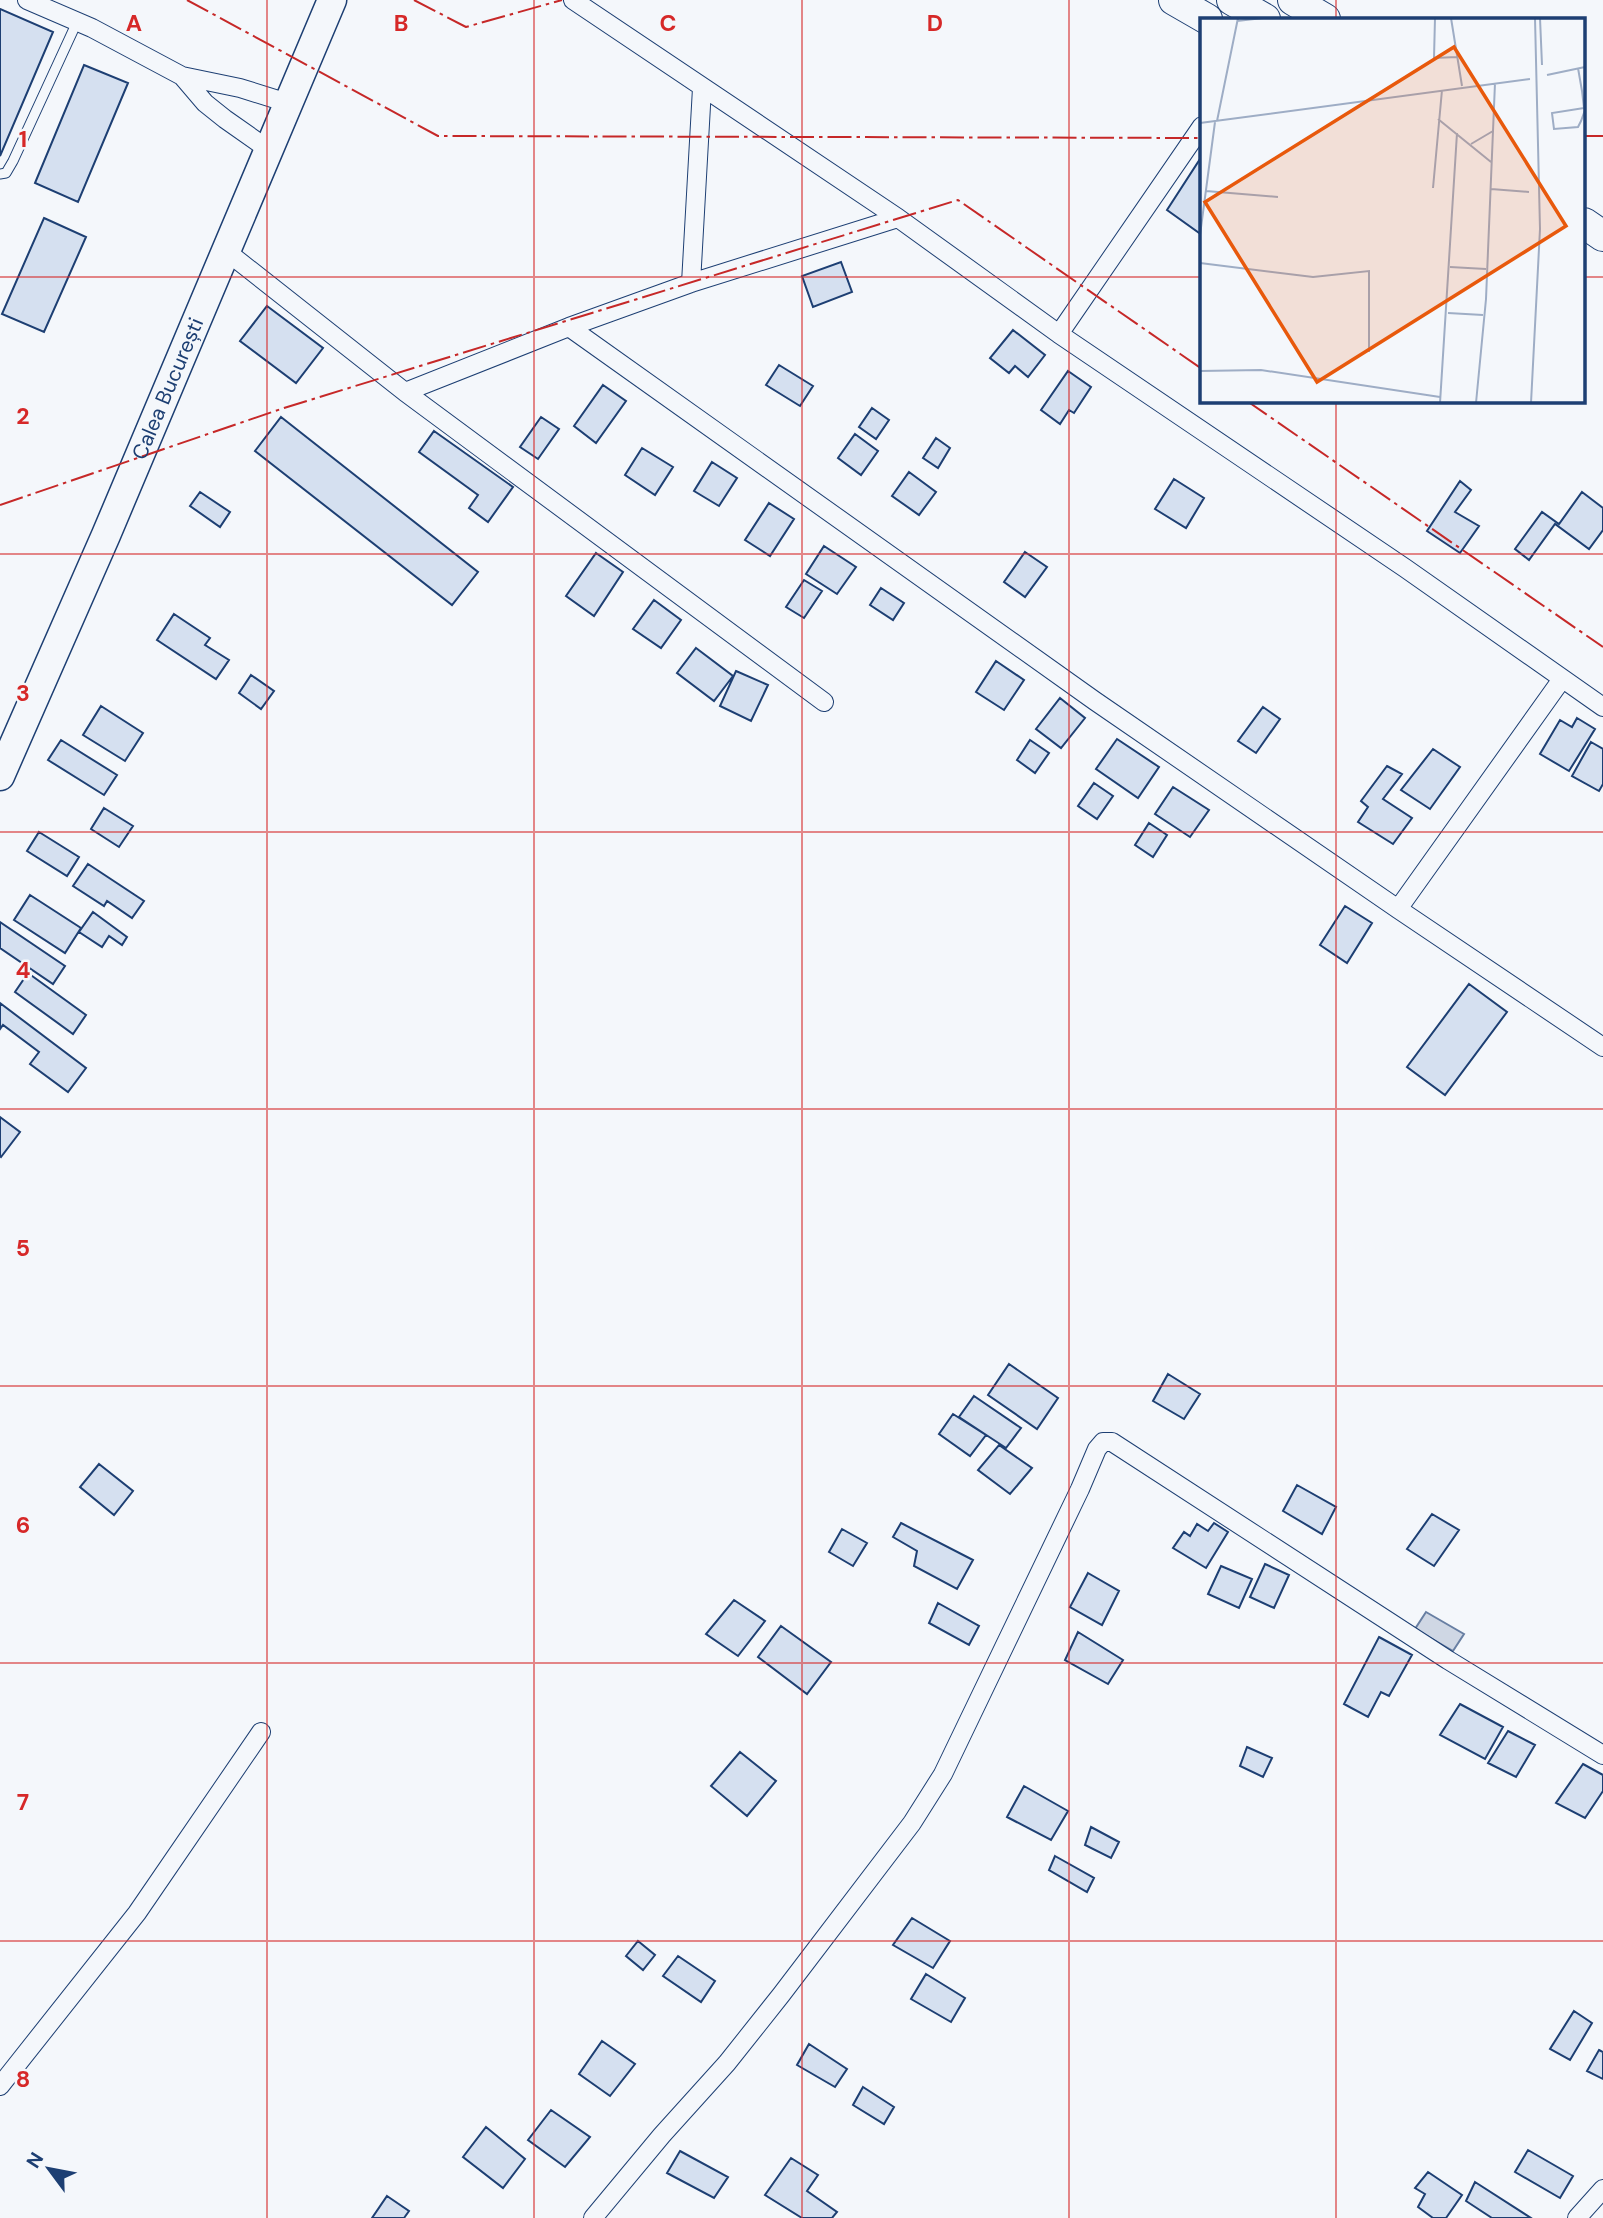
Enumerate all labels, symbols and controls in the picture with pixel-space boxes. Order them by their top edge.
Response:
text: A [126,8,142,38]
text: B [394,8,408,38]
text: C [660,8,676,38]
text: D [927,8,943,38]
inset map [1200,18,1586,402]
text: 1 [19,124,27,154]
street label: Calea București [125,314,210,464]
text: 2 [16,401,30,431]
text: 3 [16,678,30,708]
text: 4 [16,955,31,985]
text: 5 [16,1233,30,1263]
text: 6 [16,1510,30,1540]
text: 7 [17,1787,29,1817]
text: 8 [16,2064,30,2094]
north arrow [14,2134,84,2204]
text: N [21,2148,49,2173]

